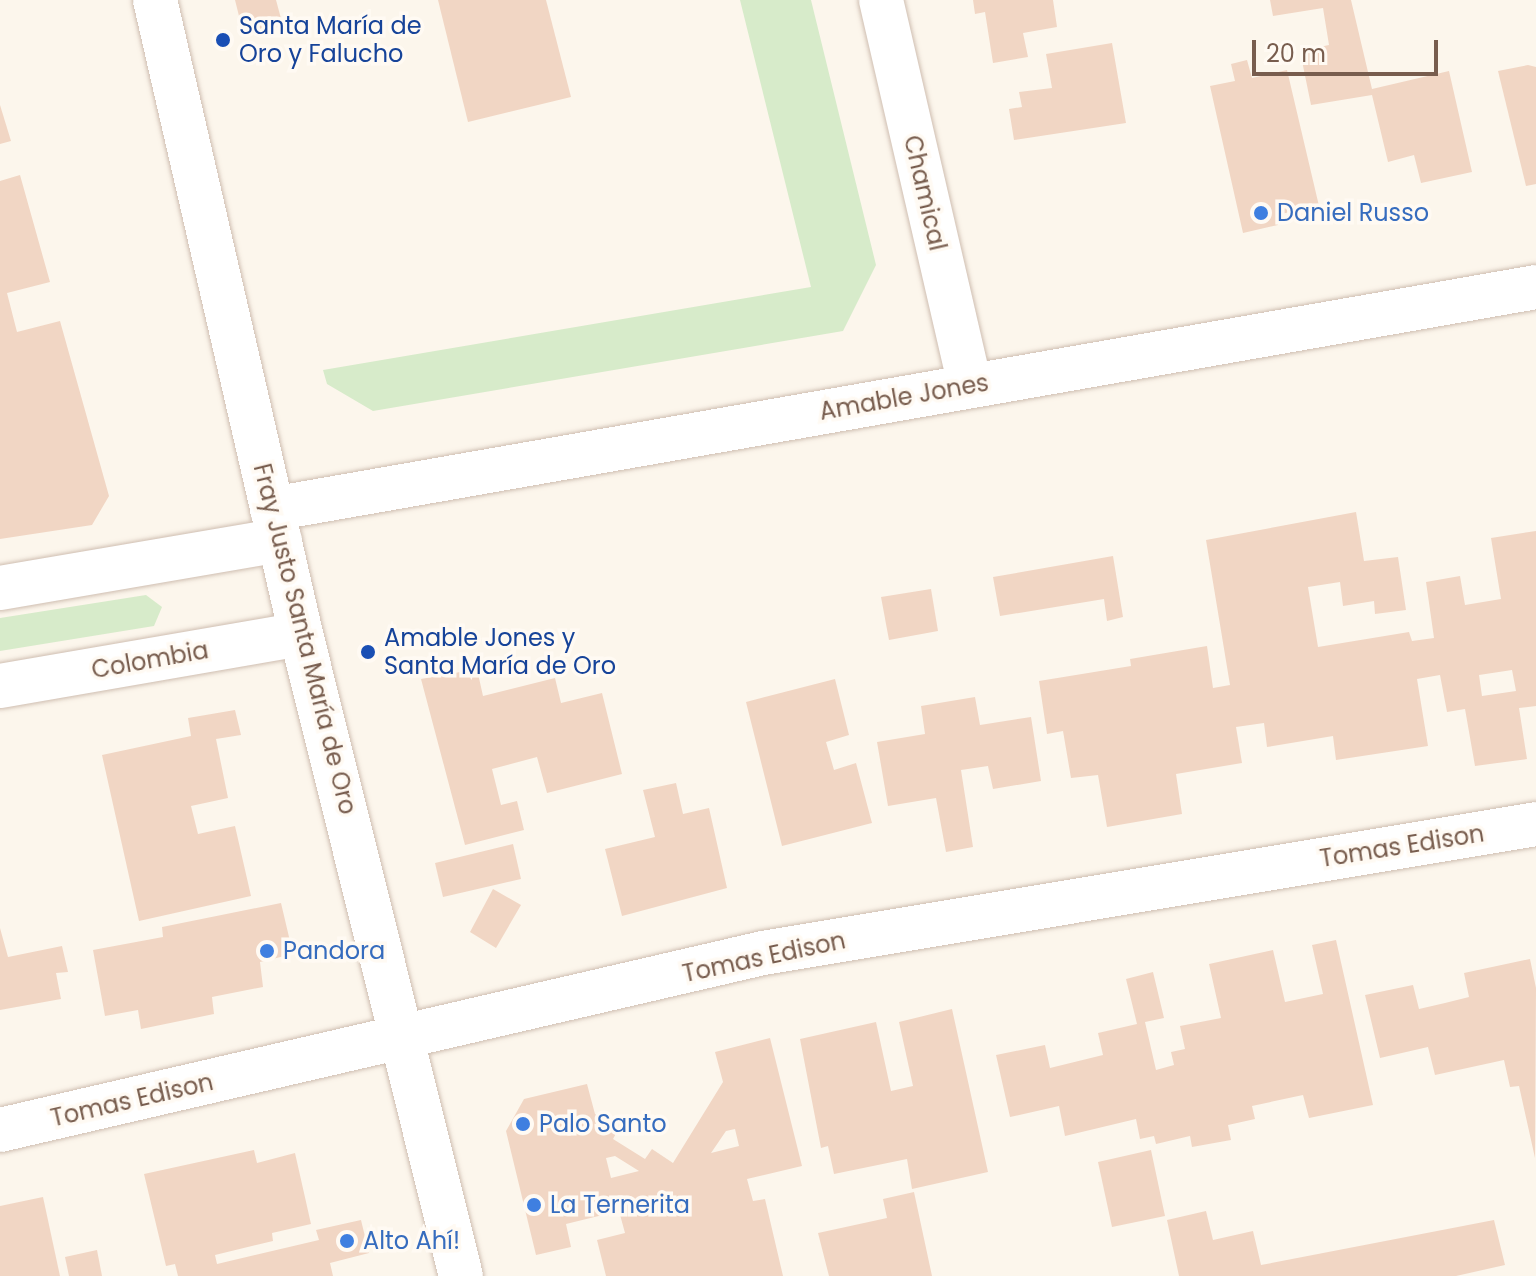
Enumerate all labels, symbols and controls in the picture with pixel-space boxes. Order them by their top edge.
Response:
place label: Santa María de Oro y Falucho [239,12,422,68]
scale bar [1256,24,1442,74]
marker: Santa María de Oro y Falucho [214,31,232,49]
text: 20 m [1266,37,1326,70]
street label: Chamical [898,133,952,253]
place label: Daniel Russo [1277,199,1429,227]
marker: Daniel Russo [1252,204,1270,222]
street label: Amable Jones [817,368,991,426]
street label: Fray Justo Santa María de Oro [247,461,363,817]
place label: Amable Jones y Santa María de Oro [384,624,616,680]
street label: Colombia [89,636,211,684]
marker: Amable Jones y Santa María de Oro [359,643,377,661]
street label: Tomas Edison [1318,819,1486,873]
street label: Tomas Edison [680,926,848,988]
place label: Pandora [283,937,385,965]
marker: Pandora [258,942,276,960]
street label: Tomas Edison [48,1067,216,1133]
place label: Palo Santo [539,1110,667,1138]
marker: Palo Santo [514,1115,532,1133]
place label: La Ternerita [550,1191,690,1219]
marker: La Ternerita [525,1196,543,1214]
place label: Alto Ahí! [363,1227,460,1255]
marker: Alto Ahí! [338,1232,356,1250]

